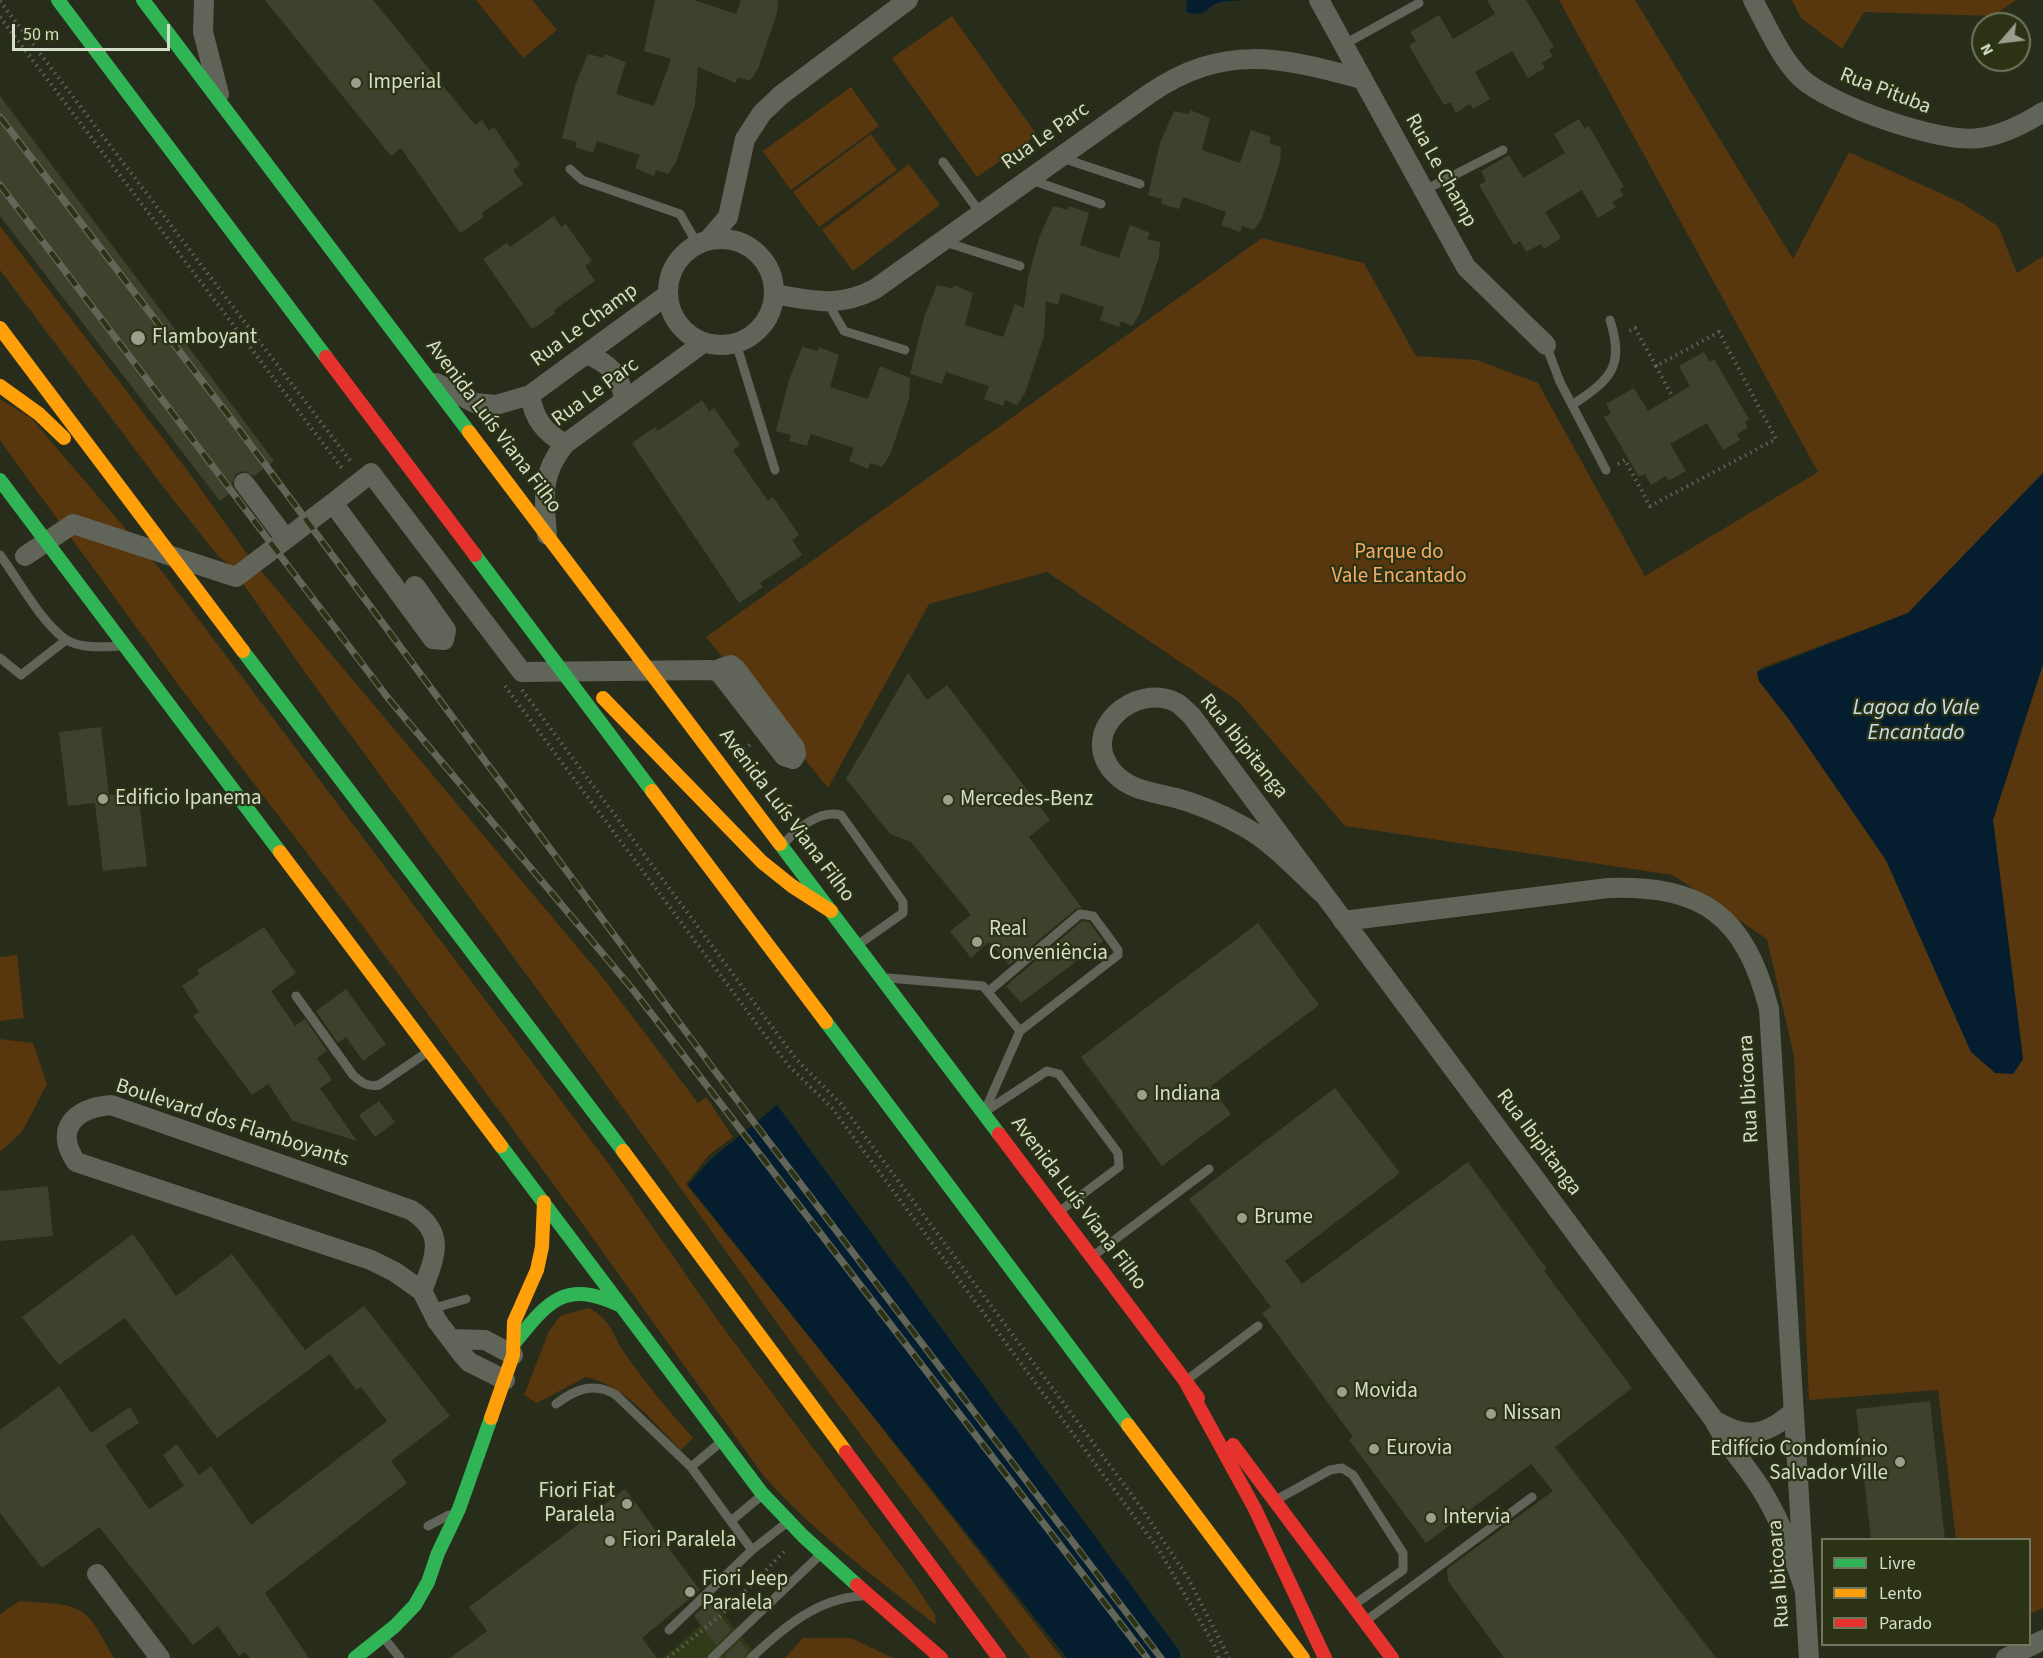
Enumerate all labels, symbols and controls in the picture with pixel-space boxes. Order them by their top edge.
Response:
scale bar [15,12,172,50]
north arrow [1971,12,2031,72]
text: 50 m [23,22,59,47]
text: N [1975,40,1999,59]
street label: Rua Pituba [1836,63,1934,121]
place label: Imperial [368,70,441,96]
marker: Imperial [349,76,363,90]
street label: Rua Le Parc [997,98,1095,176]
street label: Rua Le Champ [1398,110,1482,232]
street label: Rua Le Champ [527,279,643,373]
place label: Flamboyant [152,325,257,351]
marker: Flamboyant [129,329,147,347]
street label: Avenida Luís Viana Filho [420,335,566,519]
street label: Rua Le Parc [548,353,644,433]
park label: Parque do Vale Encantado [1331,540,1467,590]
street label: Rua Ibipitanga [1193,690,1293,804]
water label: Lagoa do Vale Encantado [1853,696,1979,748]
street label: Avenida Luís Viana Filho [713,724,859,908]
place label: Edificio Ipanema [115,786,262,812]
place label: Mercedes-Benz [960,787,1093,813]
marker: Edificio Ipanema [96,792,110,806]
marker: Mercedes-Benz [941,793,955,807]
place label: Real Conveniência [989,917,1108,967]
marker: Real Conveniência [970,935,984,949]
street label: Rua Ibicoara [1735,1034,1765,1144]
street label: Boulevard dos Flamboyants [112,1074,352,1174]
place label: Indiana [1154,1082,1220,1108]
street label: Rua Ibipitanga [1490,1085,1586,1201]
marker: Indiana [1135,1088,1149,1102]
street label: Avenida Luís Viana Filho [1005,1112,1151,1296]
place label: Brume [1254,1205,1313,1231]
marker: Brume [1235,1211,1249,1225]
place label: Movida [1354,1379,1418,1405]
marker: Movida [1335,1385,1349,1399]
place label: Nissan [1503,1401,1561,1427]
marker: Nissan [1484,1407,1498,1421]
place label: Eurovia [1386,1436,1452,1462]
place label: Edifício Condomínio Salvador Ville [1710,1437,1888,1487]
marker: Eurovia [1367,1442,1381,1456]
marker: Edifício Condomínio Salvador Ville [1893,1455,1907,1469]
place label: Fiori Fiat Paralela [538,1479,615,1529]
marker: Fiori Fiat Paralela [620,1497,634,1511]
place label: Intervia [1443,1505,1511,1531]
marker: Intervia [1424,1511,1438,1525]
street label: Rua Ibicoara [1764,1519,1796,1629]
place label: Fiori Paralela [622,1528,736,1554]
marker: Fiori Paralela [603,1534,617,1548]
legend [1821,1538,2031,1646]
text: Livre [1879,1551,1916,1576]
place label: Fiori Jeep Paralela [702,1567,788,1617]
text: Lento [1879,1581,1922,1606]
marker: Fiori Jeep Paralela [683,1585,697,1599]
text: Parado [1879,1611,1932,1636]

